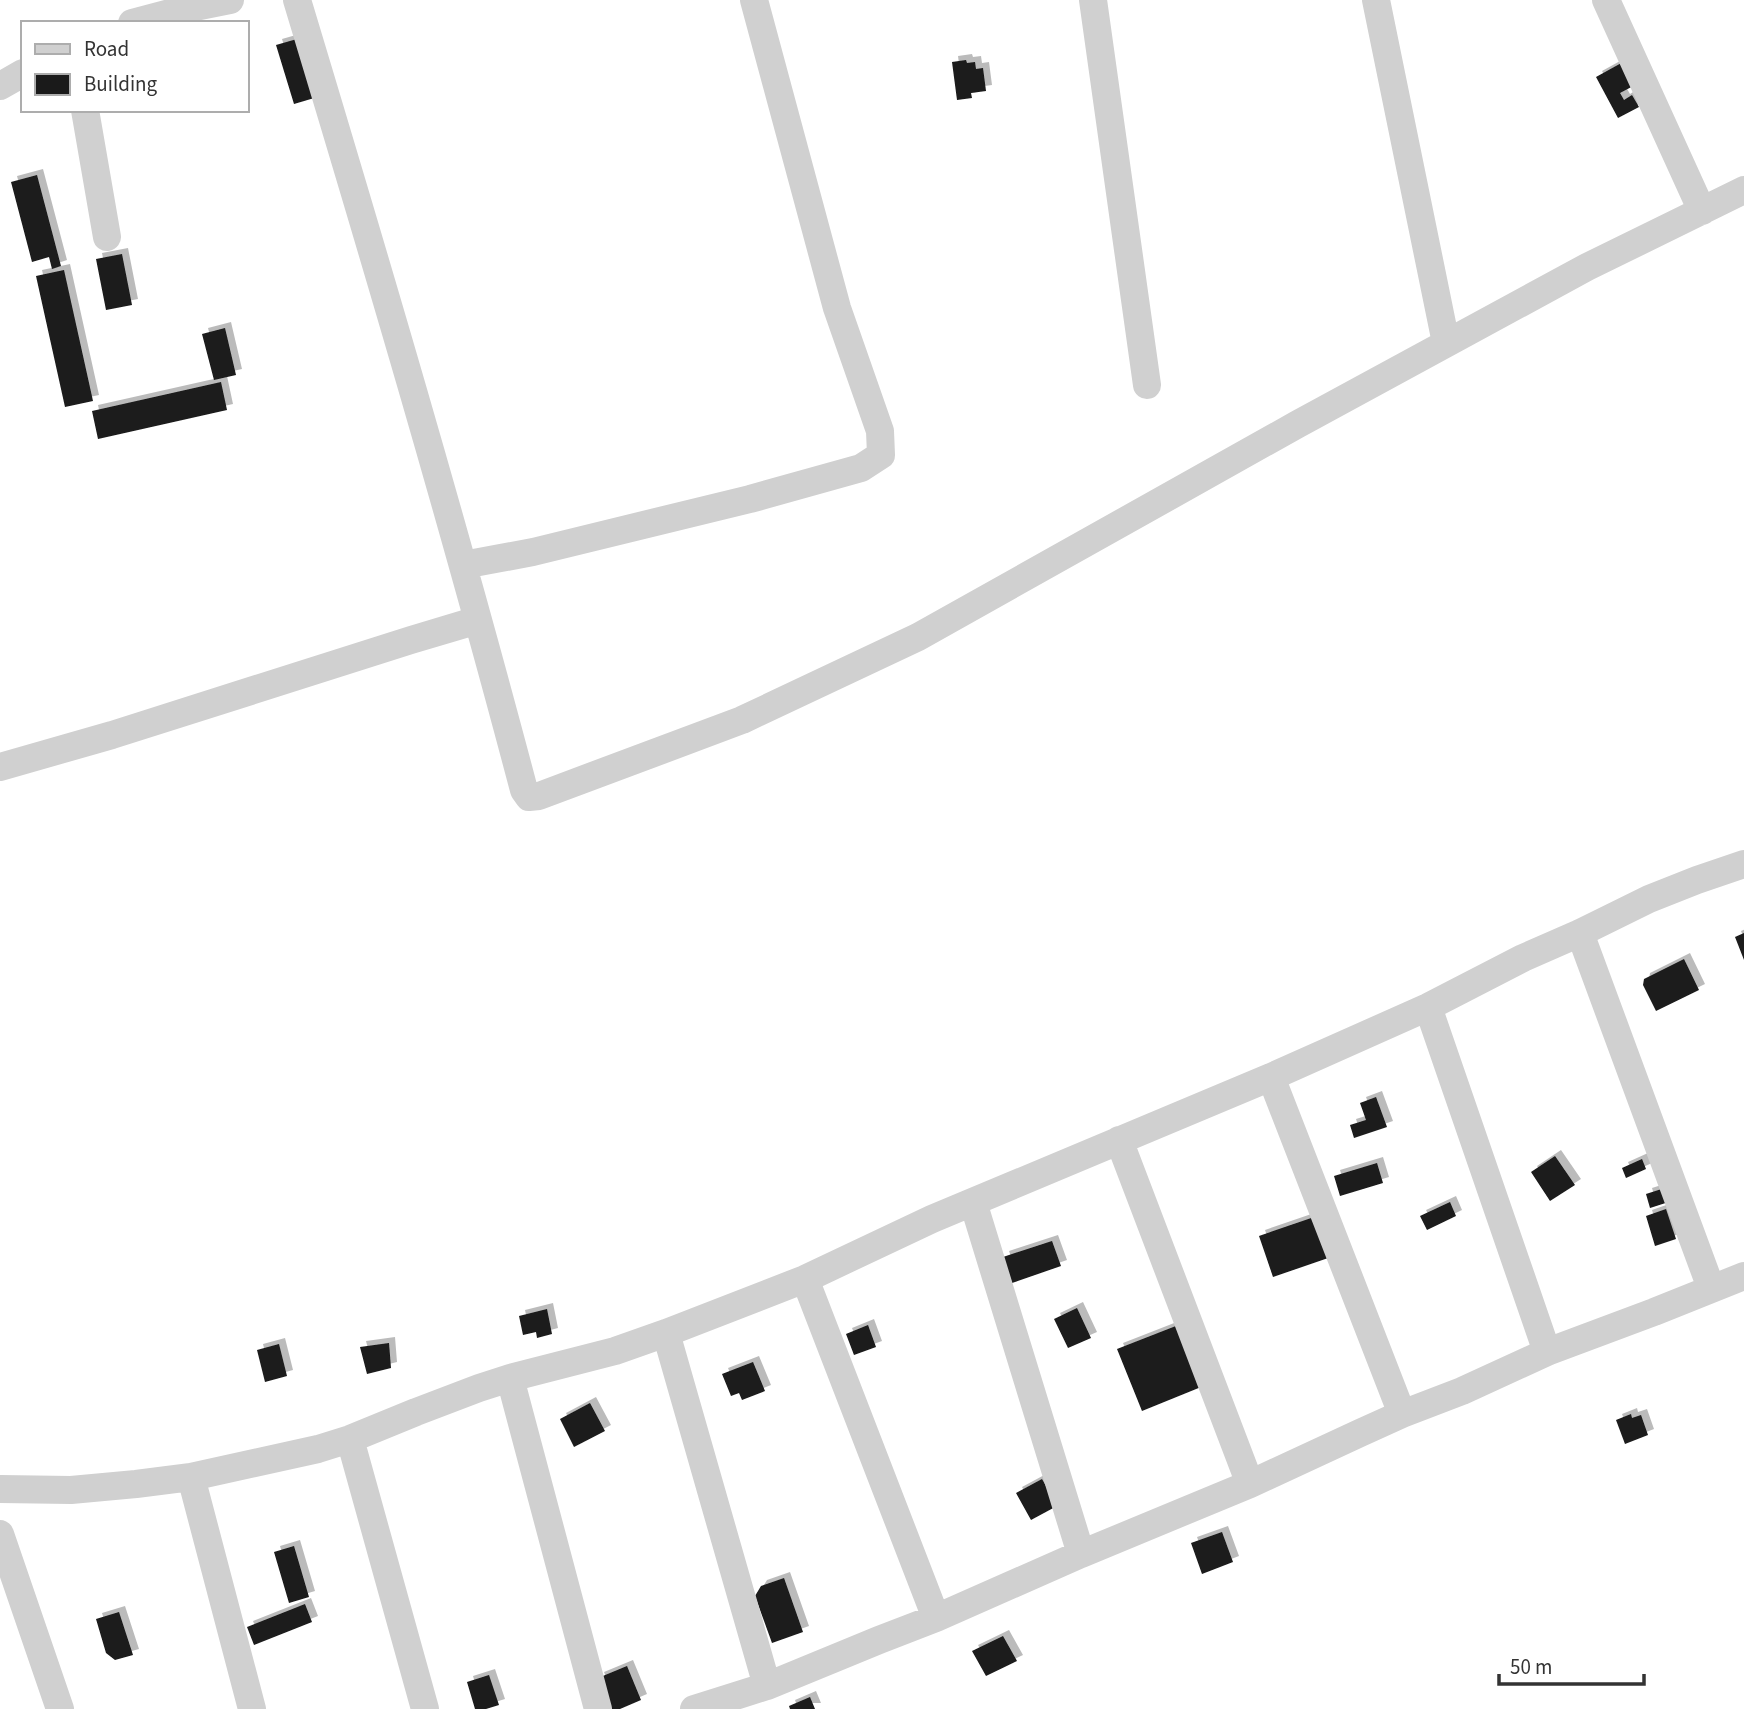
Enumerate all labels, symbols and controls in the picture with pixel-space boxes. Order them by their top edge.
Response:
legend [21,21,248,112]
text: Road [84,34,129,64]
text: Building [84,69,158,99]
scale bar [1499,1642,1644,1686]
text: 50 m [1510,1652,1552,1682]

